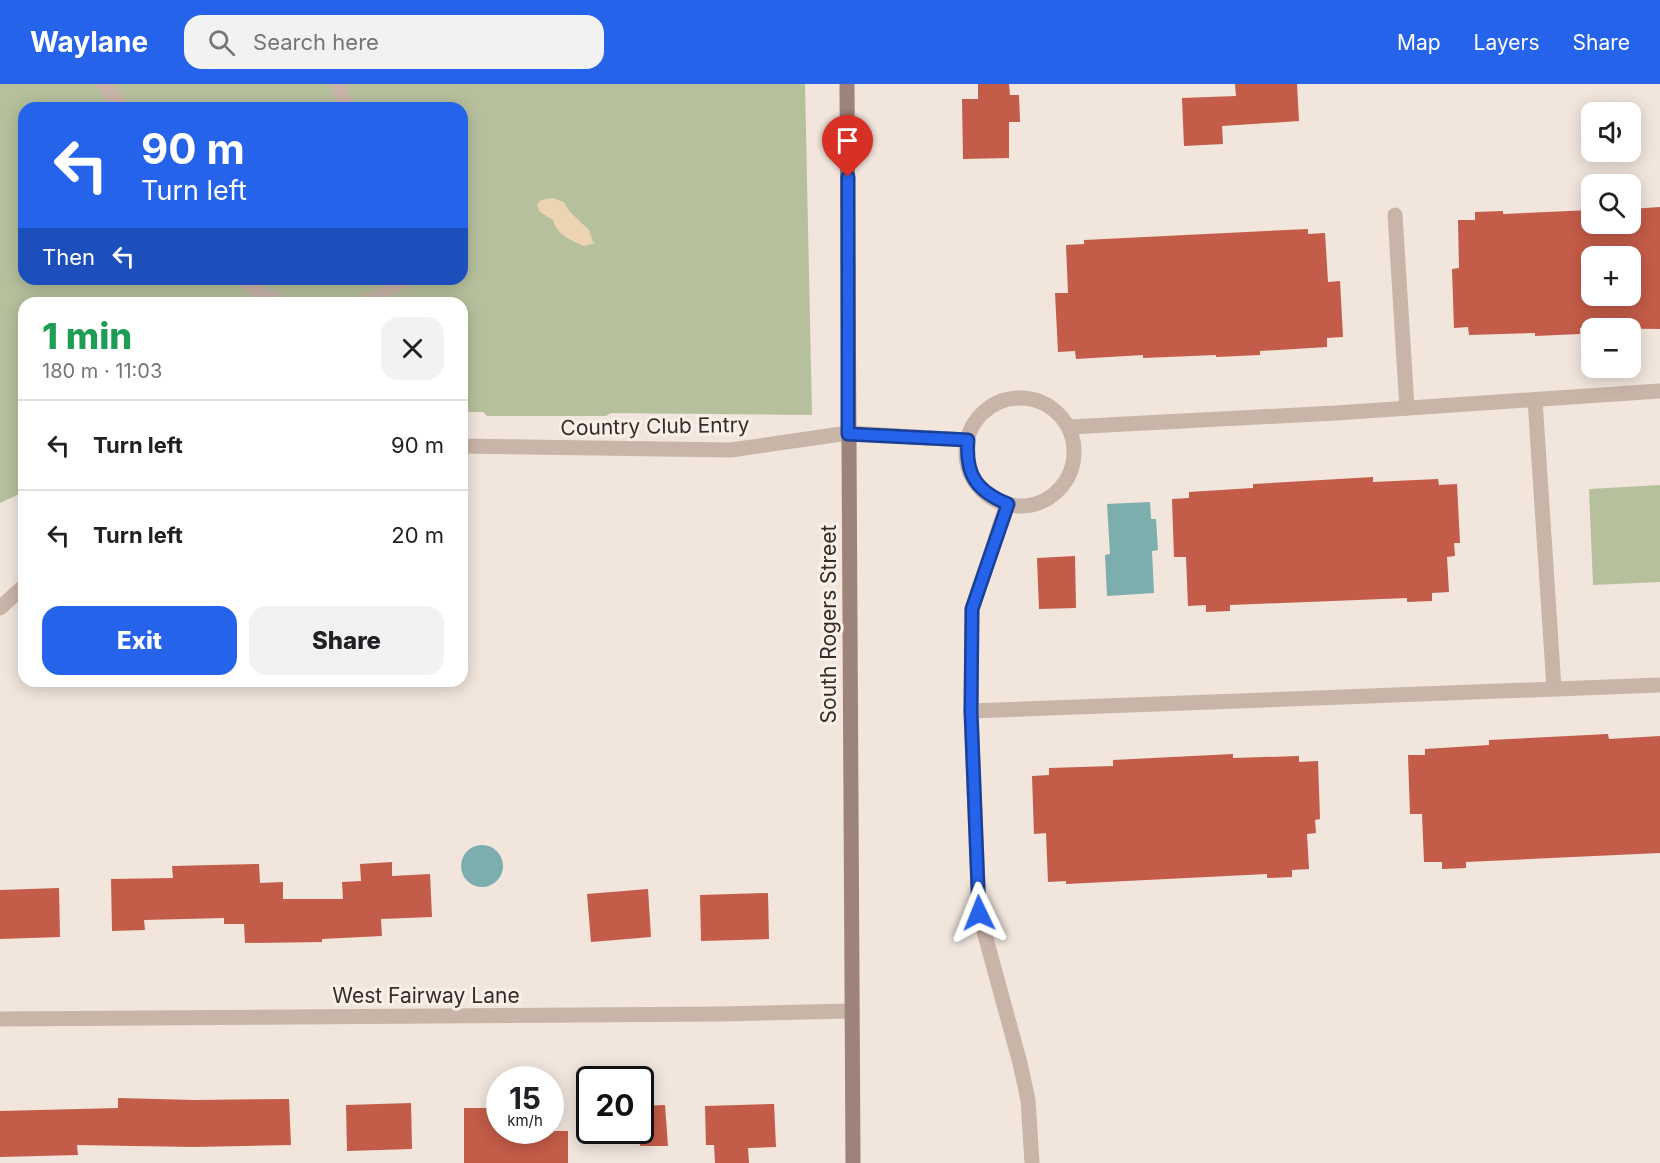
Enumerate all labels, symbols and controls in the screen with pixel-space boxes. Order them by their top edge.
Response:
search box [184,15,604,69]
text: Waylane [30,25,148,59]
icon: search [205,26,238,59]
text: Search here [253,29,379,55]
text: Map [1397,30,1441,55]
text: Layers [1474,30,1540,55]
text: Share [1573,30,1630,55]
map controls [1581,102,1641,378]
button: sound [1581,102,1641,162]
pin [822,115,873,177]
text: 90 m [141,123,245,174]
icon: arrive [831,124,864,157]
icon: left [42,126,120,204]
text: Turn left [141,174,247,207]
button: search [1581,174,1641,234]
icon: left [107,240,140,273]
text: Then [42,244,95,270]
button: + [1581,246,1641,306]
text: 1 min [42,314,132,358]
button: close [381,317,444,380]
button: − [1581,318,1641,378]
text: 180 m · 11:03 [42,359,162,383]
street label: Country Club Entry [560,412,750,440]
icon: left [42,429,75,462]
text: Turn left [93,432,183,458]
text: 90 m [391,432,444,458]
icon: left [42,519,75,552]
text: Turn left [93,522,183,548]
text: 20 m [391,522,444,548]
street label: South Rogers Street [816,525,841,723]
button: Exit [42,606,237,675]
button: Share [249,606,444,675]
position arrow [947,881,1011,945]
street label: West Fairway Lane [332,983,520,1008]
speed limit sign: 20 [576,1066,654,1144]
text: 15 [509,1080,541,1116]
text: km/h [507,1111,543,1130]

